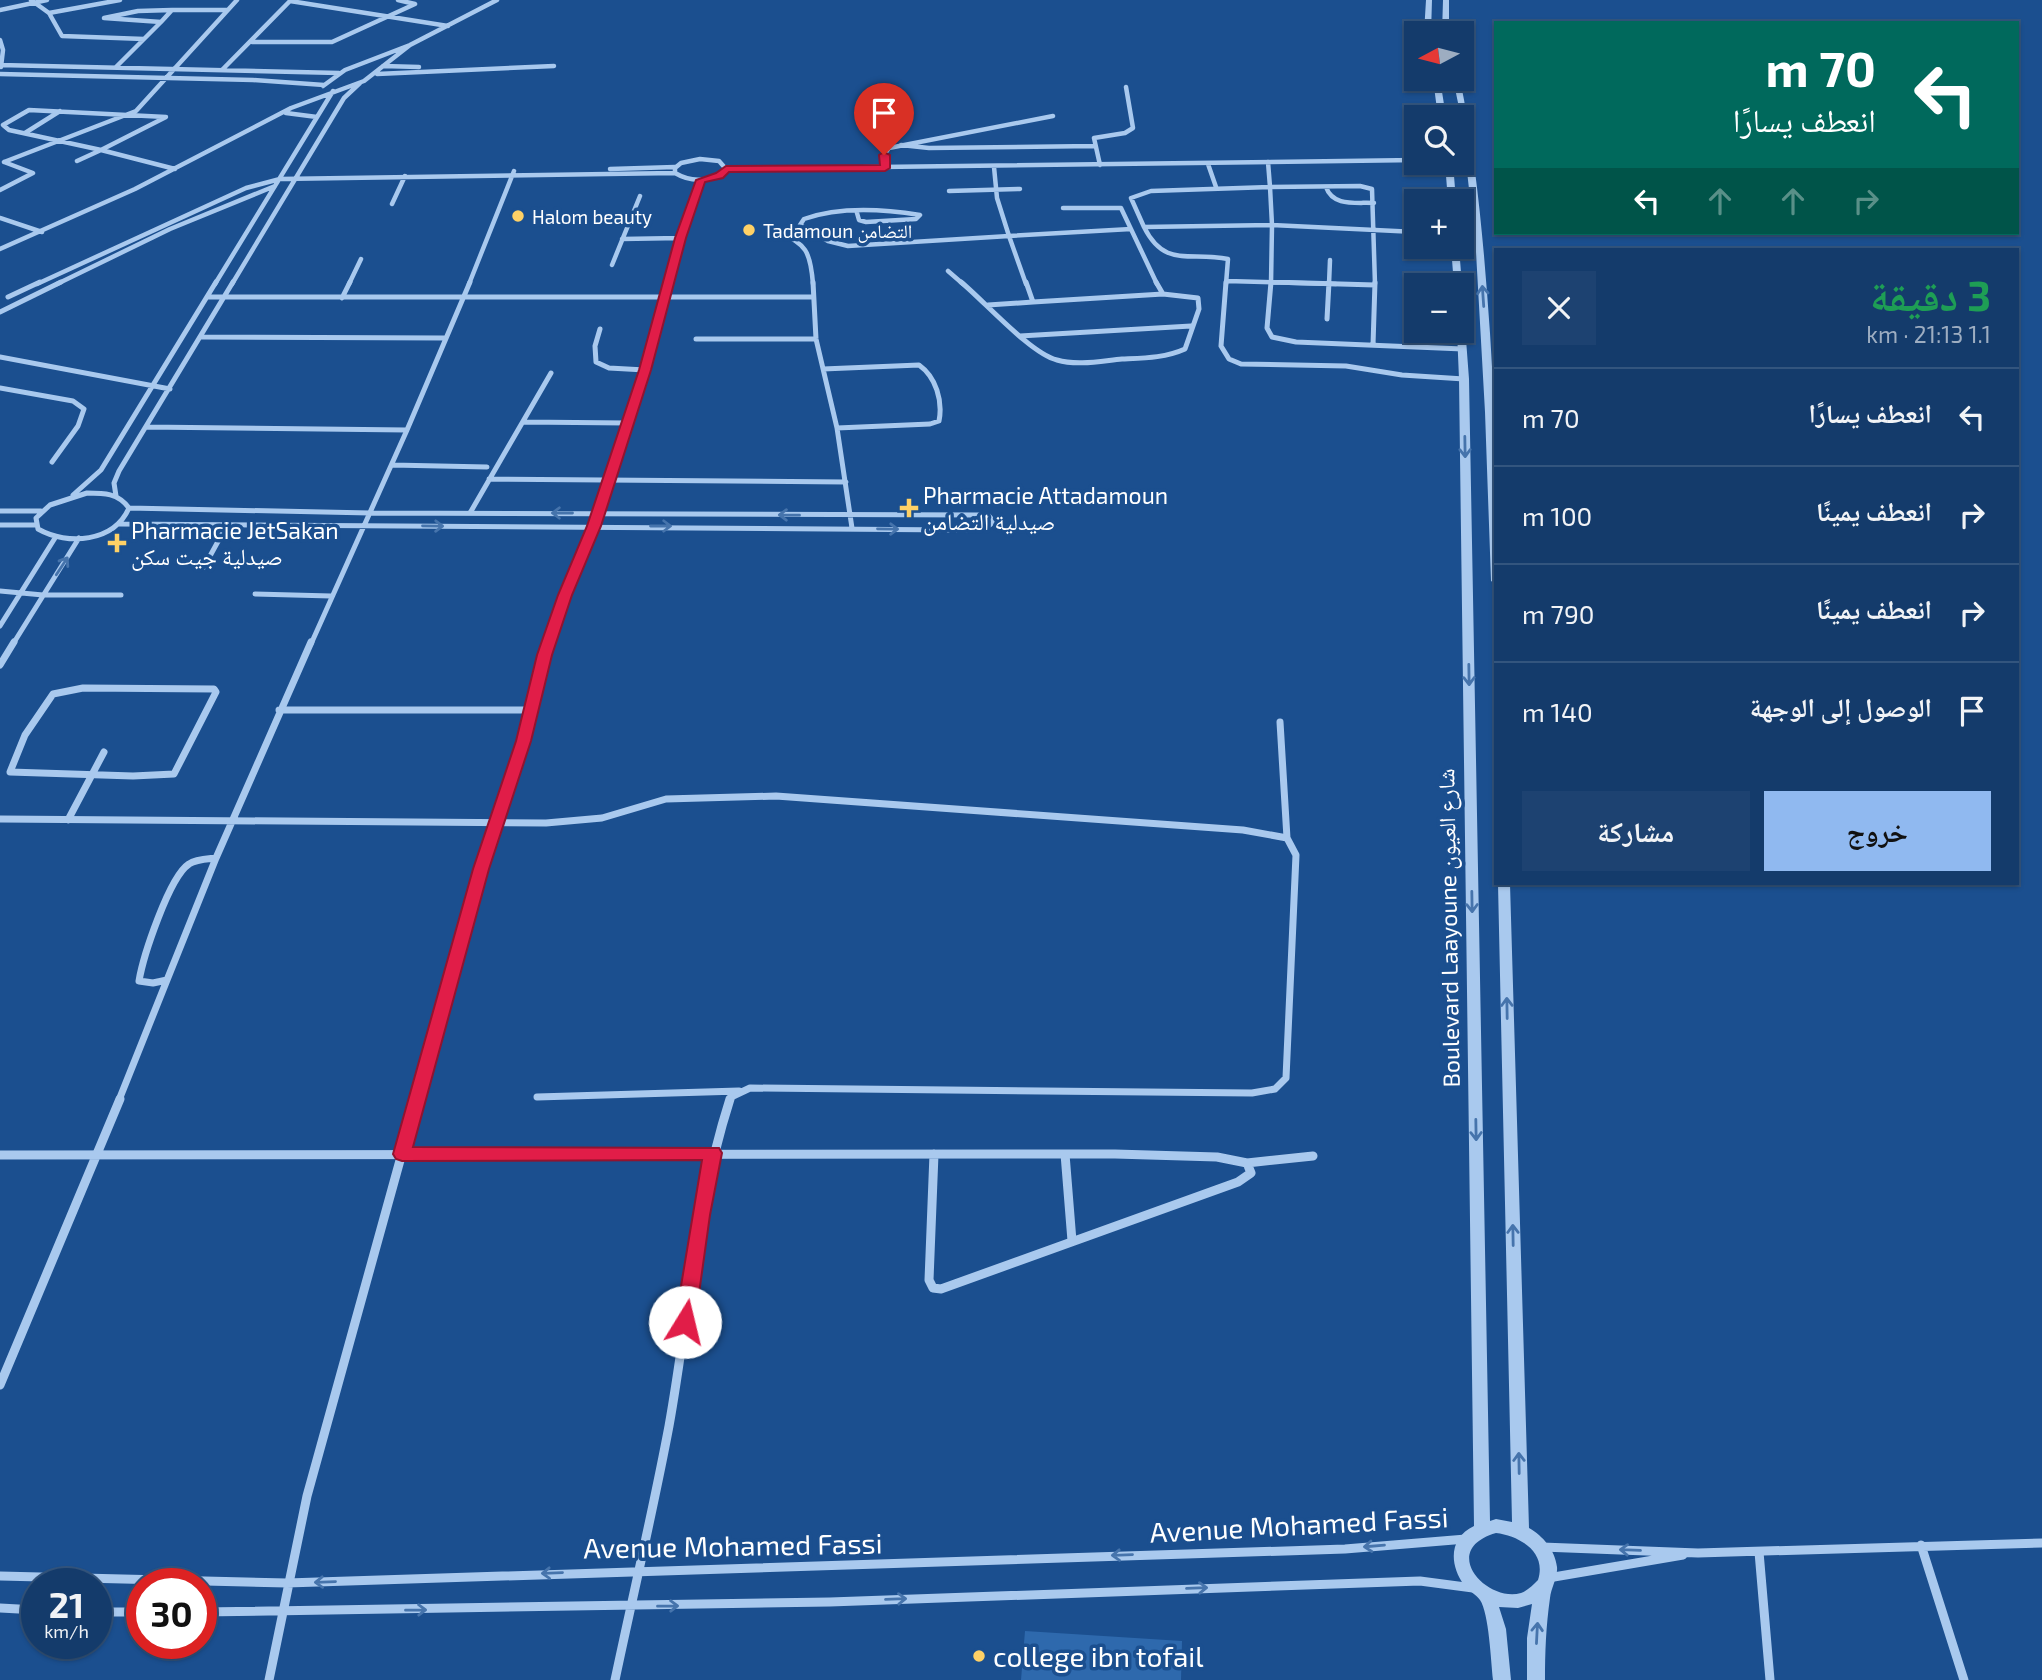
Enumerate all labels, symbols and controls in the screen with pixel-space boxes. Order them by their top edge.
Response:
north arrow [1404,21,1474,91]
map controls [1404,21,1474,343]
text: 70 m [1765,38,1876,97]
icon: left [1900,49,1991,140]
pin [854,83,914,155]
icon: arrive [865,94,903,132]
text: انعطف يسارًا [1733,100,1876,138]
button: search [1404,105,1474,175]
icon: left [1628,182,1666,220]
icon: ahead [1701,182,1739,220]
icon: ahead [1774,182,1812,220]
icon: right [1847,182,1885,220]
button: + [1404,189,1474,259]
place label: Halom beauty [532,205,652,228]
marker: Halom beauty [510,208,526,224]
place label: Tadamoun التضامن [763,219,912,243]
marker: Tadamoun التضامن [741,222,757,238]
text: 3 دقيقة [1870,269,1991,319]
button: close [1522,271,1596,345]
button: − [1404,273,1474,343]
one-way arrow [1476,286,1489,308]
text: 1.1 km · 21:13 [1866,320,1991,348]
text: انعطف يسارًا [1808,397,1932,428]
icon: left [1953,398,1991,436]
text: 70 m [1522,402,1580,433]
one-way arrow [1459,435,1472,458]
place label: Pharmacie Attadamoun صيدلية التضامن [923,481,1168,536]
text: انعطف يمينًا [1816,495,1932,526]
icon: right [1953,496,1991,534]
marker: Pharmacie Attadamoun صيدلية التضامن [901,500,917,516]
text: 100 m [1522,500,1592,531]
one-way arrow [551,506,574,520]
one-way arrow [778,508,801,522]
place label: Pharmacie JetSakan صيدلية جيت سكن [131,516,339,571]
one-way arrow [422,519,445,533]
one-way arrow [649,519,672,533]
one-way arrow [876,522,899,536]
marker: Pharmacie JetSakan صيدلية جيت سكن [109,535,125,551]
one-way arrow [55,556,69,576]
text: انعطف يمينًا [1816,593,1932,624]
icon: right [1953,594,1991,632]
text: 790 m [1522,598,1594,629]
one-way arrow [1462,663,1476,686]
text: الوصول إلى الوجهة [1750,691,1932,722]
icon: arrive [1953,692,1991,730]
text: 140 m [1522,696,1593,727]
street label: Boulevard Laayoune شارع العيون [1431,768,1467,1088]
button: مشاركة [1522,791,1750,871]
button: خروج [1764,791,1991,871]
one-way arrow [1466,890,1479,913]
one-way arrow [1501,997,1514,1020]
one-way arrow [1469,1118,1483,1141]
one-way arrow [1507,1224,1520,1247]
position arrow [648,1285,722,1359]
one-way arrow [1513,1452,1526,1475]
street label: Avenue Mohamed Fassi [1149,1499,1449,1549]
street label: Avenue Mohamed Fassi [583,1525,883,1565]
one-way arrow [1363,1540,1386,1553]
one-way arrow [1619,1544,1642,1557]
one-way arrow [1111,1549,1134,1562]
one-way arrow [541,1567,564,1580]
speed limit sign: 30 [126,1568,217,1659]
one-way arrow [313,1575,336,1588]
one-way arrow [1185,1581,1208,1594]
text: 21 [49,1583,84,1625]
one-way arrow [884,1593,907,1606]
one-way arrow [657,1599,680,1612]
one-way arrow [405,1603,428,1617]
text: km/h [44,1620,89,1642]
one-way arrow [1530,1622,1543,1645]
place label: college ibn tofail [993,1639,1204,1673]
marker: college ibn tofail [971,1648,987,1664]

